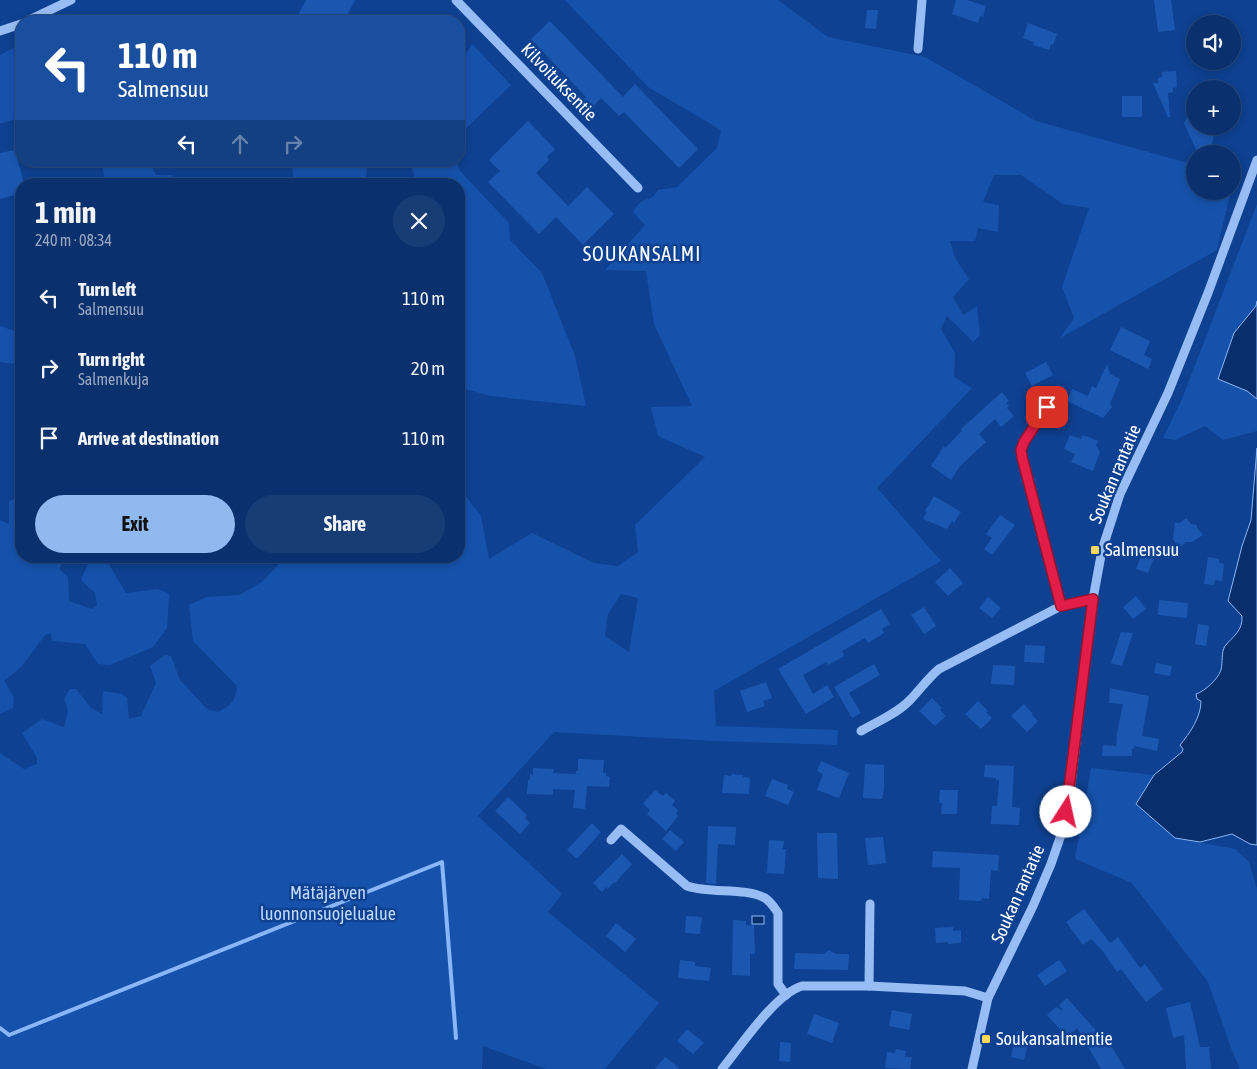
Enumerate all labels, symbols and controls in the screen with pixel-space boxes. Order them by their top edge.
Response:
map controls [1186,15,1241,200]
button: sound [1186,15,1241,70]
icon: left [35,35,100,100]
text: 110 m [118,35,197,75]
street label: Kilvoituksentie [517,38,602,125]
text: Salmensuu [118,76,209,102]
button: + [1186,80,1241,135]
icon: left [173,130,201,158]
icon: ahead [226,130,254,158]
icon: right [279,130,307,158]
button: − [1186,145,1241,200]
text: 1 min [35,195,96,229]
button: close [393,195,445,247]
text: 240 m · 08:34 [35,231,112,249]
district label: SOUKANSALMI [583,242,701,265]
text: Turn left [78,278,136,300]
icon: left [35,284,63,312]
text: 110 m [402,287,445,309]
text: Salmensuu [78,300,144,318]
text: Turn right [78,348,145,370]
icon: right [35,354,63,382]
text: 20 m [411,357,445,379]
text: Salmenkuja [78,370,149,388]
pin [1026,386,1068,428]
icon: arrive [1033,393,1061,421]
street label: Soukan rantatie [1084,421,1145,526]
icon: arrive [35,424,63,452]
text: Arrive at destination [78,427,219,449]
text: 110 m [402,427,445,449]
button: Exit [35,495,235,553]
button: Share [245,495,445,553]
place label: Salmensuu [1105,539,1179,560]
marker: Salmensuu [1089,544,1101,556]
position arrow [1039,785,1091,837]
street label: Soukan rantatie [987,841,1049,946]
park label: Mätäjärven luonnonsuojelualue [260,882,396,924]
place label: Soukansalmentie [996,1028,1113,1049]
marker: Soukansalmentie [980,1033,992,1045]

